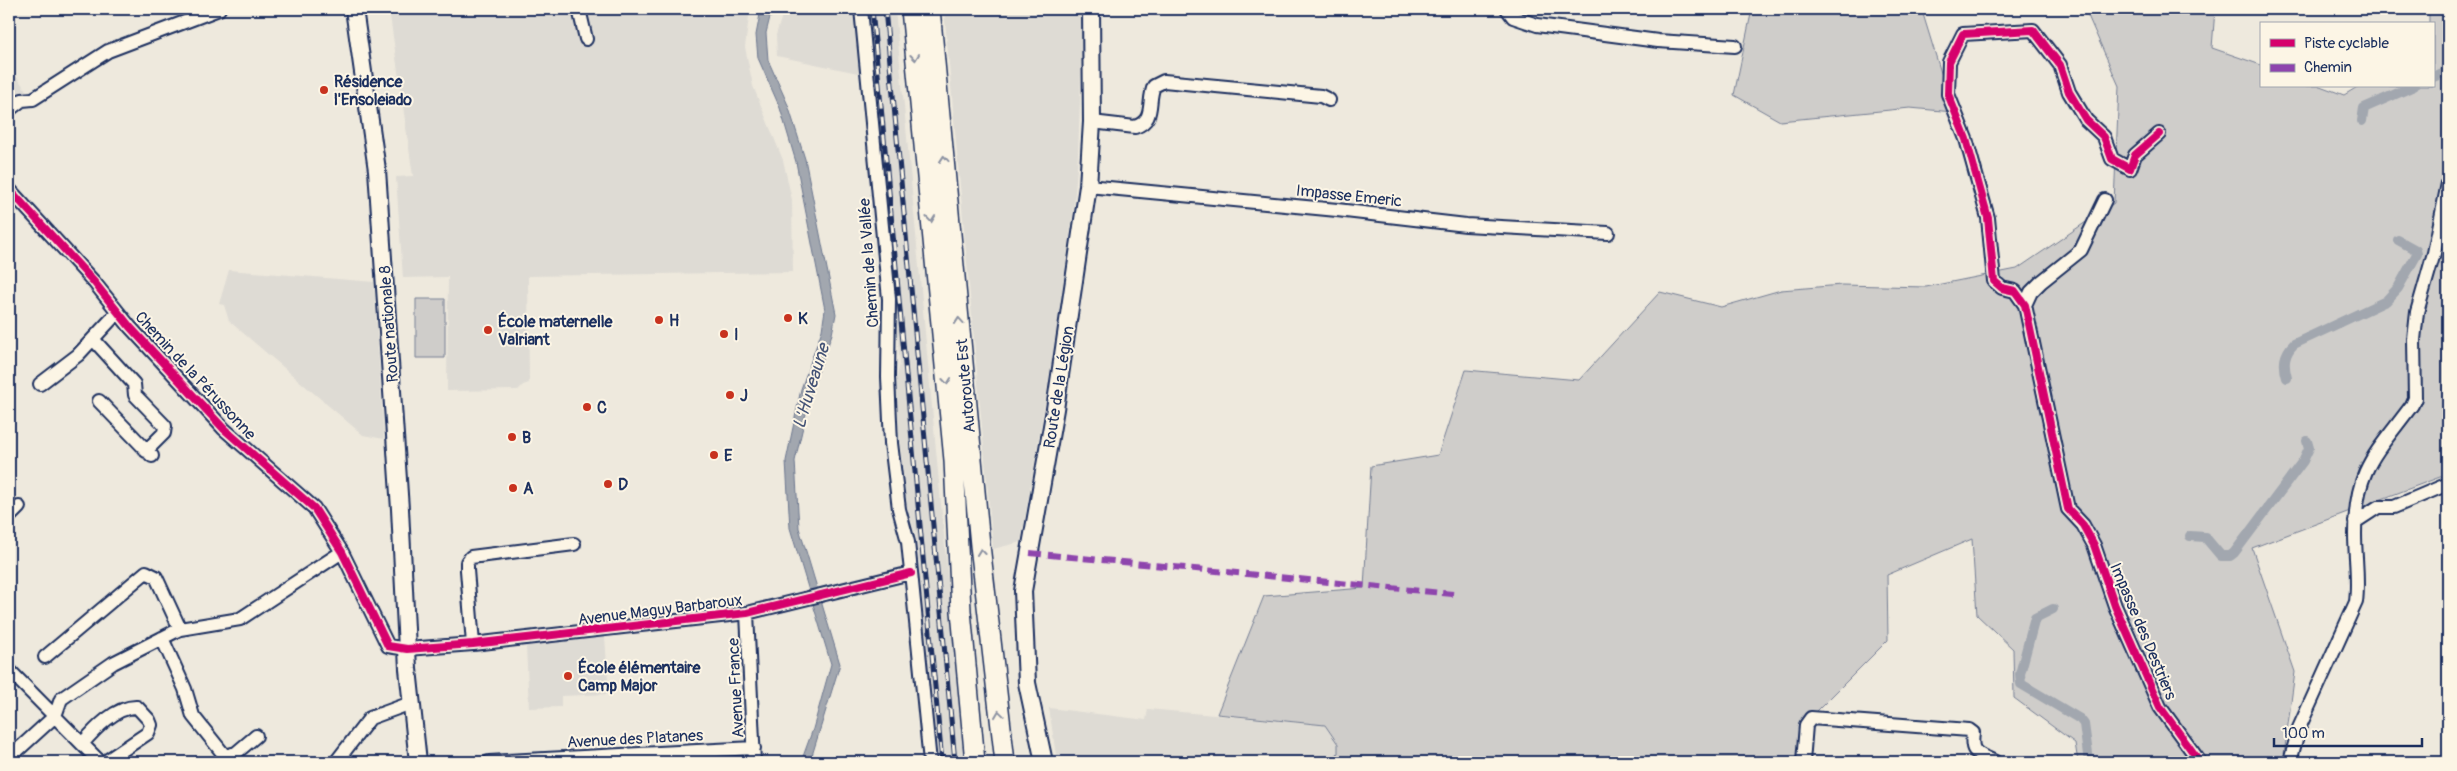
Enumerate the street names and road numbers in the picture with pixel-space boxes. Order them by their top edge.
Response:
street label: Impasse Emeric [1295,180,1403,212]
street label: Chemin de la Vallée [854,197,883,328]
street label: Route nationale 8 [375,265,403,383]
street label: Chemin de la Pérussonne [131,307,260,444]
street label: Route de la Légion [1039,324,1079,450]
street label: Autoroute Est [952,337,980,434]
street label: Impasse des Destriers [2105,560,2181,703]
street label: Avenue Maguy Barbaroux [577,590,744,630]
street label: Avenue France [723,637,749,738]
street label: Avenue des Platanes [566,725,704,753]

